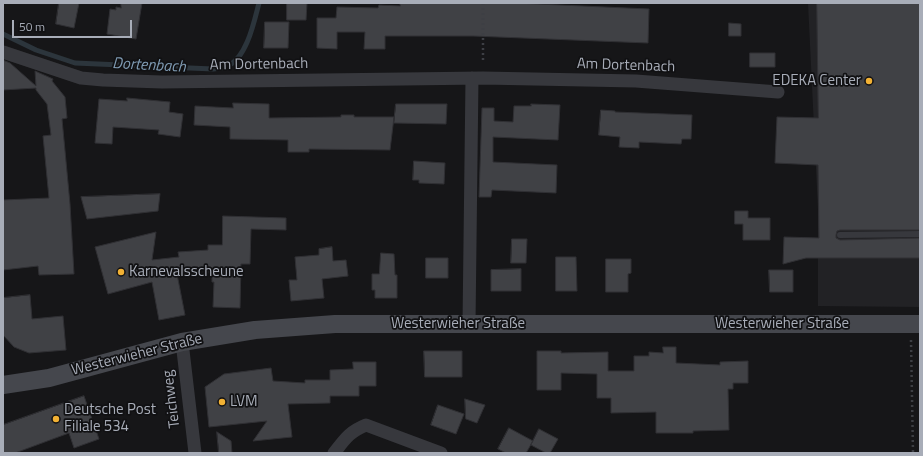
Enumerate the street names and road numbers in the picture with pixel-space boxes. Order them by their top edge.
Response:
street label: Am Dortenbach [210,55,308,75]
street label: Am Dortenbach [576,55,676,77]
street label: Westerwieher Straße [391,315,525,333]
street label: Westerwieher Straße [715,315,849,333]
street label: Westerwieher Straße [70,330,204,380]
street label: Teichweg [159,369,185,429]

